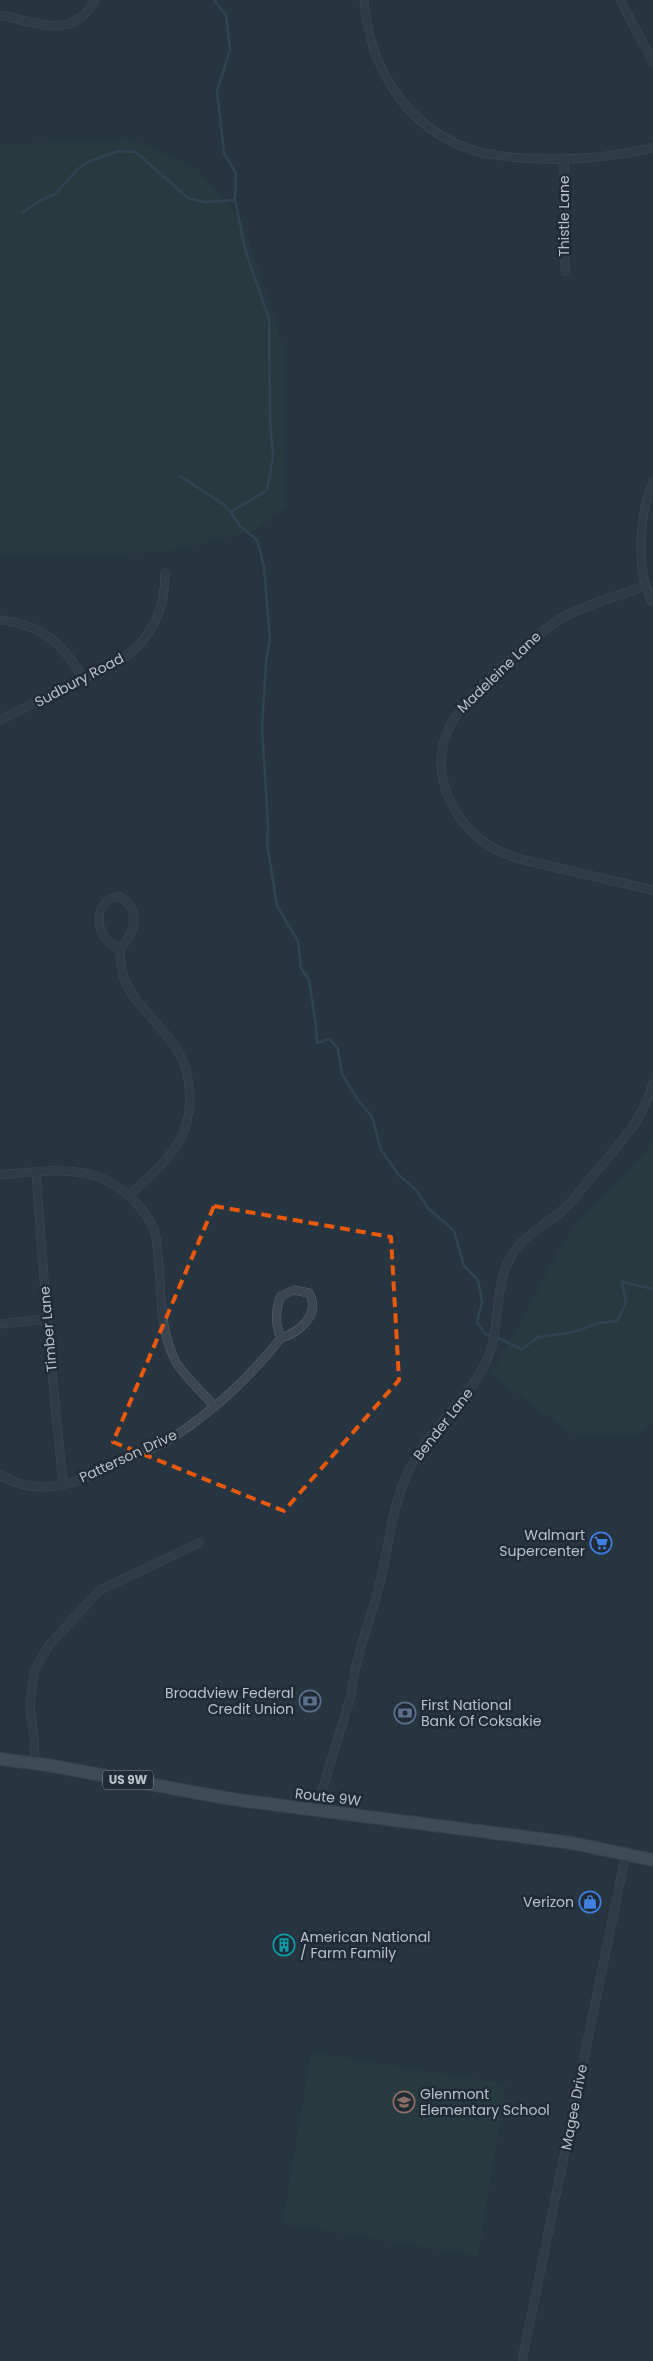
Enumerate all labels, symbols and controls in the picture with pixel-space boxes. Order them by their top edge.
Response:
street label: Thistle Lane [554,175,574,257]
street label: Madeleine Lane [453,626,546,717]
street label: Sudbury Road [31,648,127,712]
street label: Timber Lane [34,1285,62,1373]
street label: Bender Lane [408,1384,478,1464]
street label: Patterson Drive [76,1424,180,1487]
place label: Walmart Supercenter [499,1525,585,1561]
supermarket icon: Walmart Supercenter [589,1531,613,1555]
place label: Broadview Federal Credit Union [165,1683,294,1719]
bank icon: Broadview Federal Credit Union [298,1689,322,1713]
place label: First National Bank Of Coksakie [421,1695,542,1731]
bank icon: First National Bank Of Coksakie [393,1701,417,1725]
road number: US 9W [103,1770,153,1790]
street label: Route 9W [294,1783,363,1811]
shop icon: Verizon [578,1890,602,1914]
place label: Verizon [523,1892,574,1912]
place label: American National / Farm Family [300,1927,431,1963]
building icon: American National / Farm Family [272,1933,296,1957]
street label: Magee Drive [556,2062,592,2152]
place label: Glenmont Elementary School [420,2084,550,2120]
school or university icon: Glenmont Elementary School [392,2090,416,2114]

